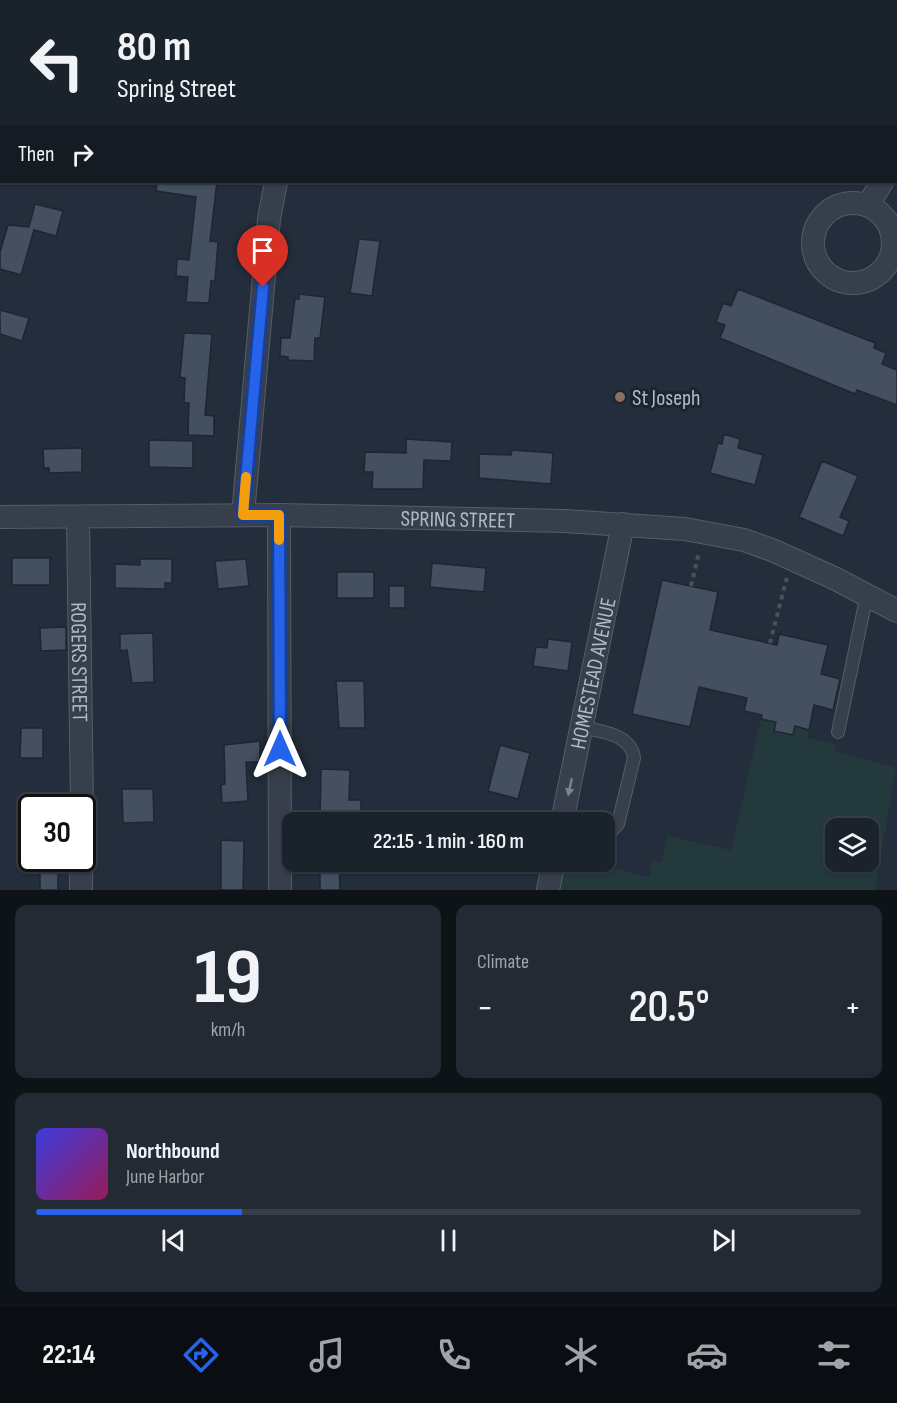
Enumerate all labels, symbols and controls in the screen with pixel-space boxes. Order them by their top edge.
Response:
text: 80 m [117,22,191,73]
icon: left [18,24,96,102]
text: Spring Street [117,73,236,105]
icon: right [66,138,99,171]
text: Then [18,141,54,168]
pin [237,225,288,287]
icon: arrive [246,234,279,267]
place label: St Joseph [632,385,701,412]
marker: St Joseph [613,390,627,404]
street label: SPRING STREET [400,506,516,535]
street label: HOMESTEAD AVENUE [565,595,623,752]
street label: ROGERS STREET [64,602,93,722]
position arrow [248,717,312,781]
one-way arrow [564,778,574,796]
speed limit sign: 30 [18,794,96,872]
map controls [825,818,879,872]
button: layers [825,818,879,872]
text: 22:15 · 1 min · 160 m [373,828,524,855]
text: 19 [194,932,262,1025]
text: Climate [477,950,529,974]
text: 20.5° [628,980,710,1035]
text: − [477,988,493,1028]
text: + [845,988,861,1028]
text: km/h [211,1018,245,1042]
text: Northbound [126,1138,220,1165]
text: June Harbor [126,1165,204,1189]
icon: previous [157,1224,190,1257]
icon: pause [432,1224,465,1257]
icon: next [707,1224,740,1257]
icon: directions [180,1334,222,1376]
icon: music [306,1334,348,1376]
icon: phone [433,1334,475,1376]
icon: climate [560,1334,602,1376]
icon: car [686,1334,728,1376]
icon: filters [813,1334,855,1376]
text: 22:14 [42,1339,95,1371]

